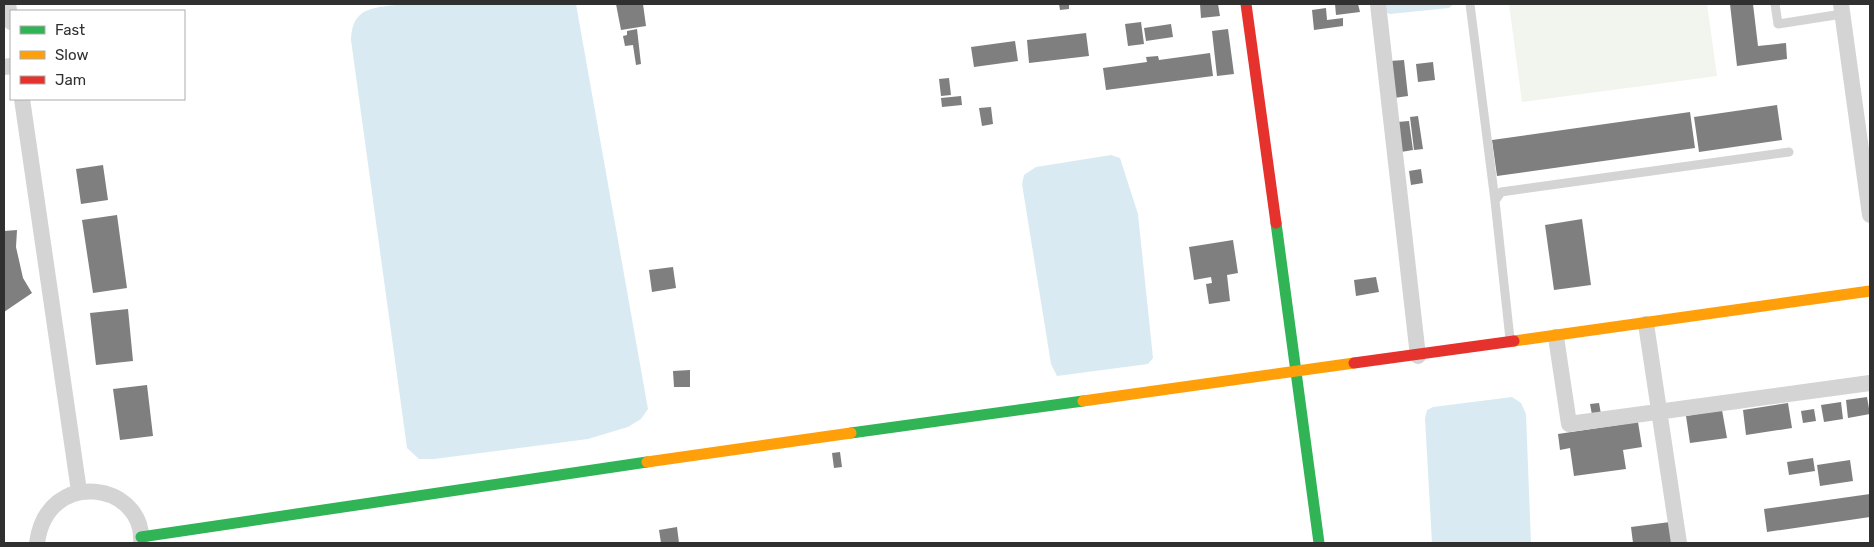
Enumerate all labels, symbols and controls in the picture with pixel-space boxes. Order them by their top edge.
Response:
legend [10,10,185,100]
text: Fast [55,21,85,39]
text: Slow [55,46,88,64]
text: Jam [55,71,86,89]

